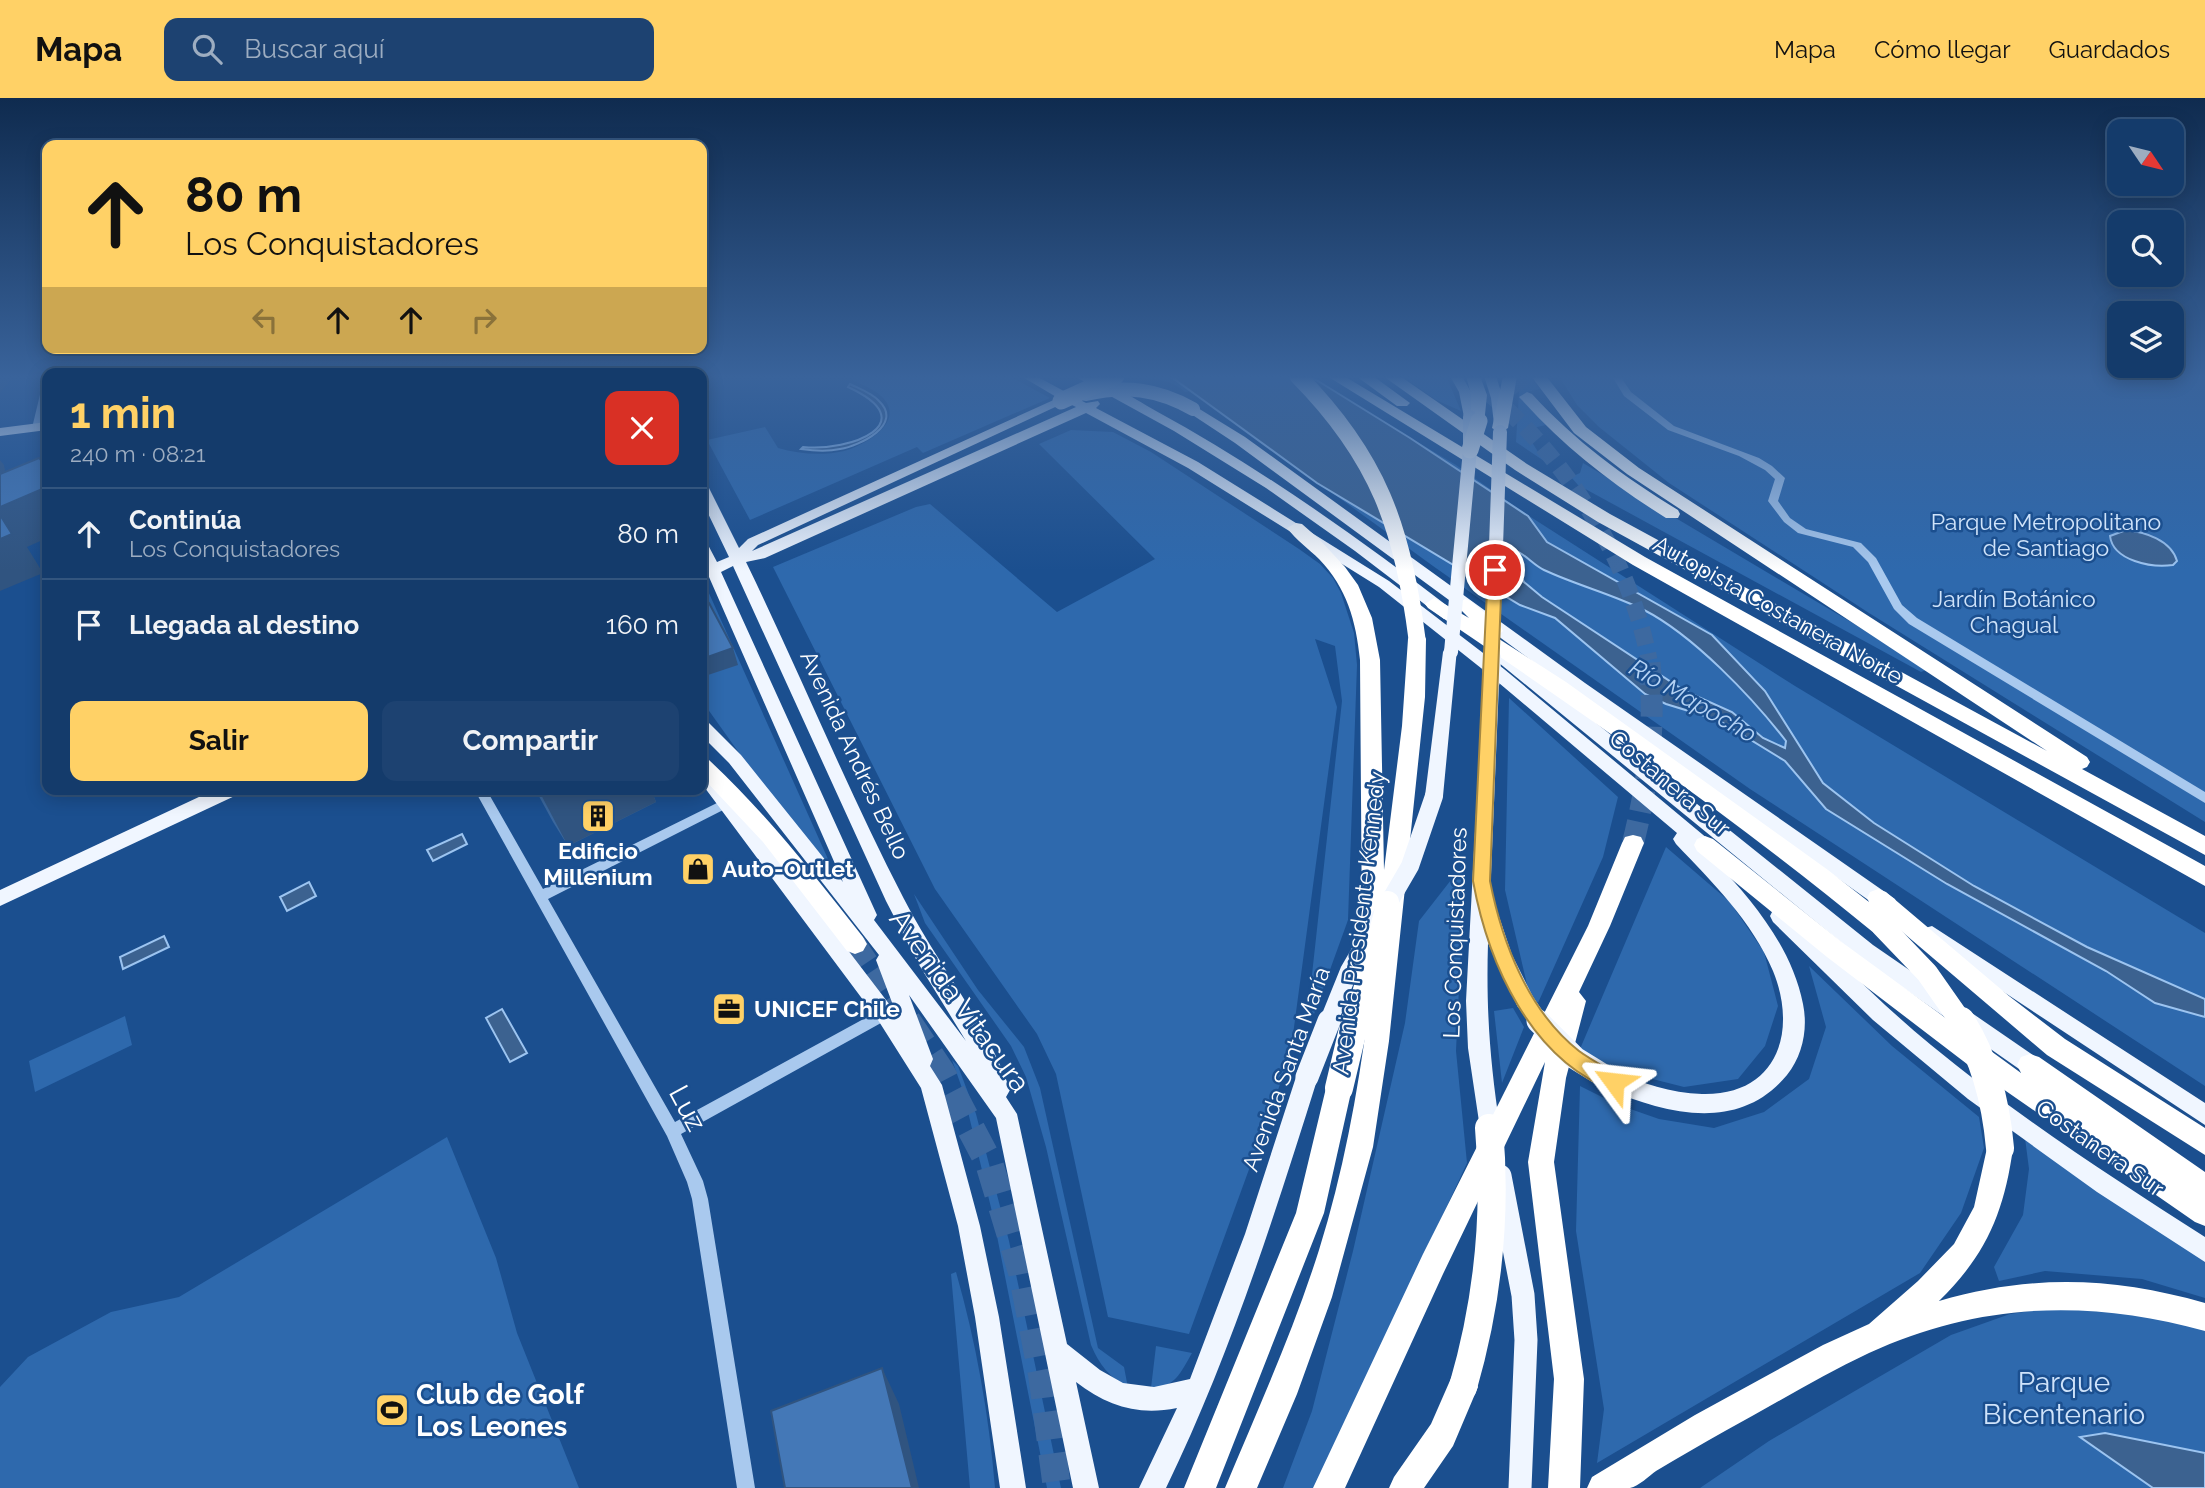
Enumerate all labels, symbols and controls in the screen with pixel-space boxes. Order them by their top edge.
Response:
search box [164,18,654,81]
text: Mapa [35,30,122,69]
icon: search [188,30,226,68]
text: Buscar aquí [244,34,384,64]
text: Mapa [1774,35,1836,64]
text: Cómo llegar [1874,35,2011,64]
text: Guardados [2049,35,2170,64]
north arrow [2107,119,2184,196]
map controls [2107,119,2184,378]
text: 80 m [185,166,302,223]
icon: ahead [70,168,161,259]
button: search [2107,210,2184,287]
text: Los Conquistadores [185,225,479,262]
icon: left [246,301,284,339]
icon: ahead [319,301,357,339]
icon: ahead [392,301,430,339]
icon: right [465,301,503,339]
button: layers [2107,301,2184,378]
text: 1 min [70,389,176,438]
button: close [605,391,679,465]
text: 240 m · 08:21 [70,440,206,467]
text: Continúa [129,505,241,535]
park label: Parque Metropolitano de Santiago [1931,508,2161,561]
icon: ahead [70,515,108,553]
text: 80 m [617,519,679,549]
street label: Autopista Costanera Norte [1649,530,1908,689]
text: Los Conquistadores [129,535,340,562]
pin [1465,540,1525,600]
icon: arrive [1476,551,1514,589]
park label: Jardín Botánico Chagual [1932,585,2096,638]
icon: arrive [70,606,108,644]
text: Llegada al destino [129,610,359,640]
text: 160 m [606,610,679,640]
street label: Avenida Andrés Bello [795,646,916,863]
water label: Río Mapocho [1625,653,1762,749]
button: Salir [70,701,368,781]
button: Compartir [382,701,679,781]
street label: Costanera Sur [1604,724,1736,841]
street label: Avenida Presidente Kennedy [1326,770,1391,1076]
building icon: Edificio Millenium [579,797,617,835]
street label: Los Conquistadores [1437,827,1472,1039]
place label: Edificio Millenium [543,837,653,890]
shop icon: Auto-Outlet [679,850,717,888]
place label: Auto-Outlet [722,855,854,882]
street label: Avenida Vitacura [882,904,1037,1099]
street label: Avenida Santa María [1236,963,1335,1175]
office icon: UNICEF Chile [710,990,748,1028]
place label: UNICEF Chile [754,995,900,1022]
position arrow [1577,1045,1651,1119]
street label: Luz [662,1080,713,1137]
street label: Costanera Sur [2031,1094,2169,1202]
park label: Parque Bicentenario [1983,1366,2145,1431]
place label: Club de Golf Los Leones [416,1378,585,1443]
sports icon: Club de Golf Los Leones [373,1391,411,1429]

